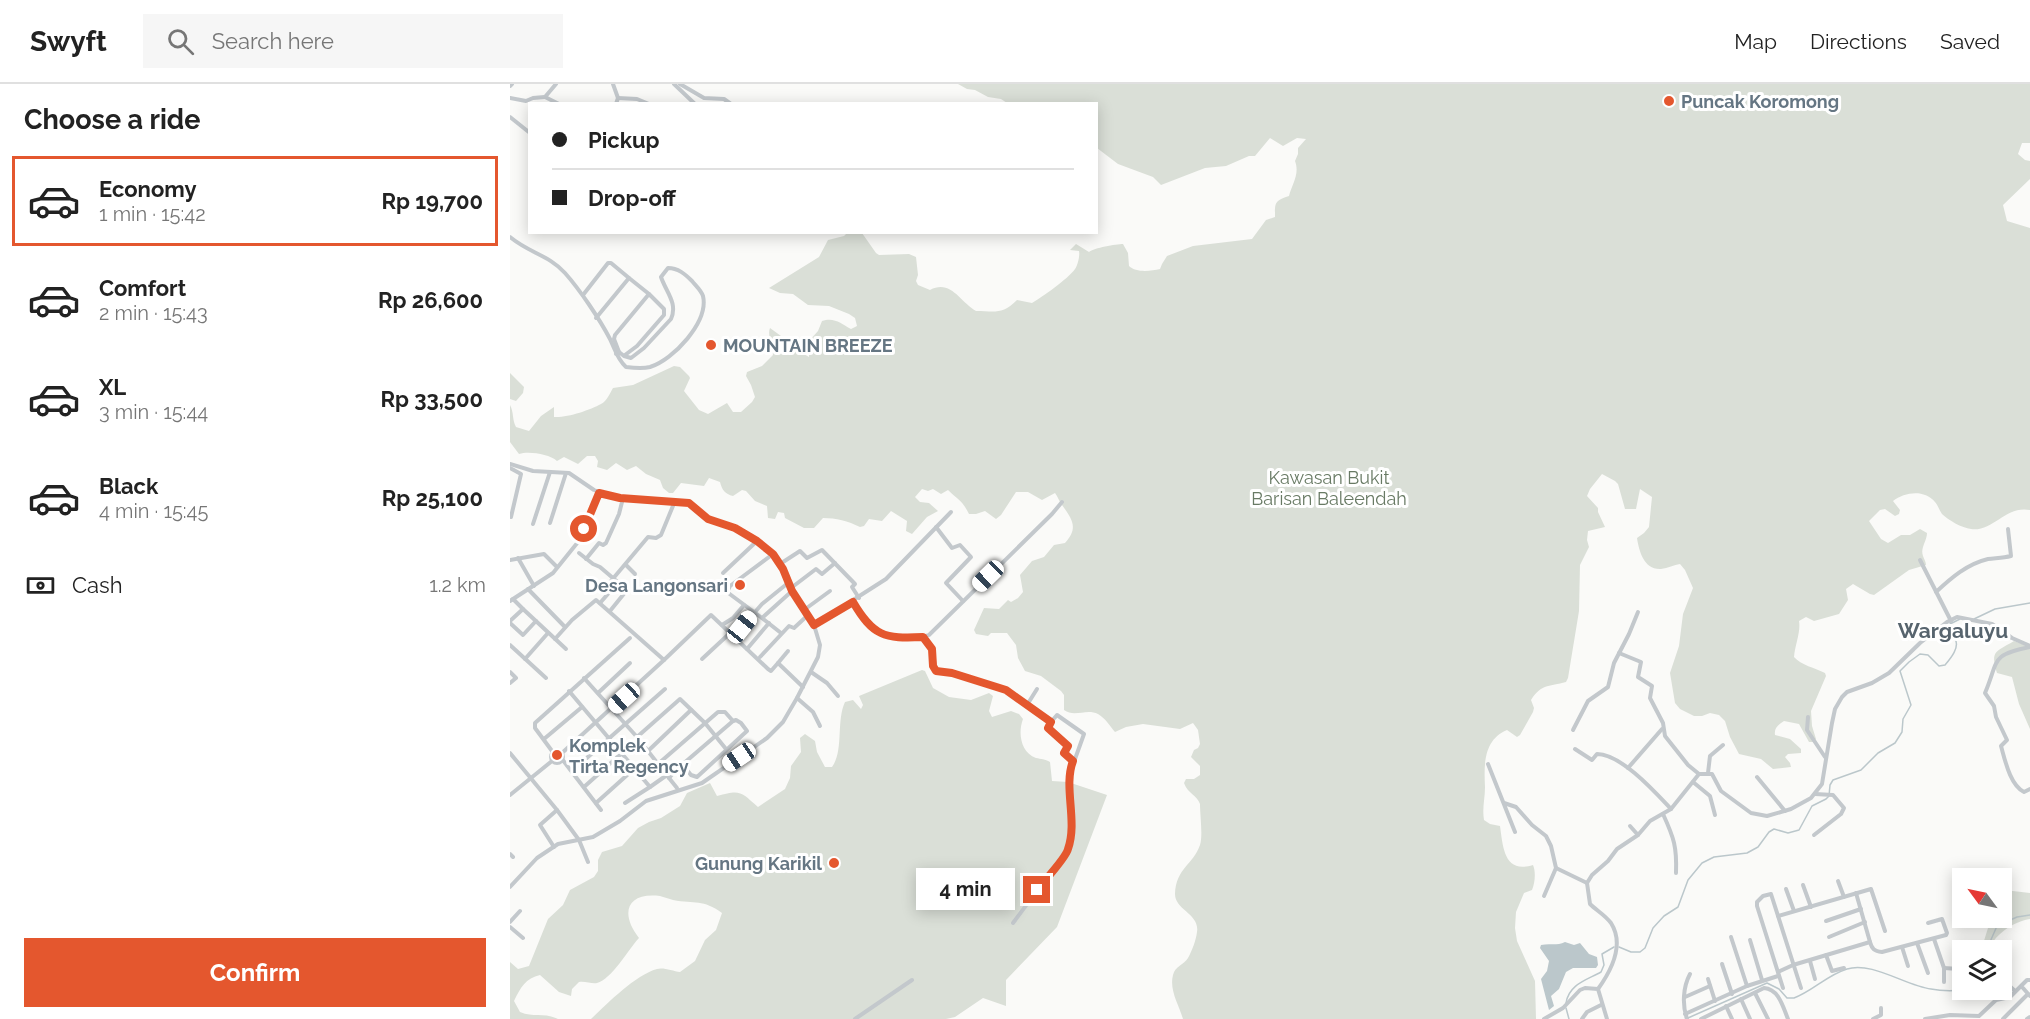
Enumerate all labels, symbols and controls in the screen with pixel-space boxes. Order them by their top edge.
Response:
search box [143,14,563,68]
text: Swyft [30,25,107,58]
icon: search [164,25,197,58]
text: Search here [212,28,334,54]
text: Map [1734,29,1777,54]
text: Directions [1810,29,1907,54]
text: Saved [1940,29,2000,54]
place label: Puncak Koromong [1681,91,1839,112]
marker: Puncak Koromong [1662,94,1676,108]
text: Choose a ride [24,104,200,135]
text: Pickup [588,127,660,153]
icon: car [27,174,81,228]
text: Economy [99,176,197,202]
text: Drop-off [588,185,676,211]
text: Rp 19,700 [381,188,483,214]
text: 1 min · 15:42 [99,202,206,226]
icon: car [27,273,81,327]
text: Comfort [99,275,186,301]
text: Rp 26,600 [378,287,483,313]
text: 2 min · 15:43 [99,301,208,325]
place label: MOUNTAIN BREEZE [723,335,893,356]
marker: MOUNTAIN BREEZE [704,338,718,352]
icon: car [27,372,81,426]
text: XL [99,374,126,400]
text: Rp 33,500 [380,386,483,412]
text: 3 min · 15:44 [99,400,208,424]
park label: Kawasan Bukit Barisan Baleendah [1251,467,1407,509]
icon: car [27,471,81,525]
text: Black [99,473,158,499]
text: Rp 25,100 [382,485,483,511]
text: 4 min · 15:45 [99,499,208,523]
route start [570,515,597,542]
car [969,557,1007,595]
icon: cash [24,569,57,602]
text: Cash [72,572,123,598]
text: 1.2 km [429,573,486,597]
place label: Desa Langonsari [585,575,728,596]
marker: Desa Langonsari [733,578,747,592]
car [724,607,760,647]
district label: Wargaluyu [1898,618,2008,643]
car [605,679,643,717]
place label: Komplek Tirta Regency [569,735,689,777]
car [719,739,759,775]
marker: Komplek Tirta Regency [550,748,564,762]
place label: Gunung Karikil [695,853,822,874]
marker: Gunung Karikil [827,856,841,870]
north arrow [1952,868,2012,928]
map controls [1952,868,2012,1000]
callout: 4 min [917,869,1016,911]
route end [1023,876,1050,903]
text: 4 min [939,877,992,901]
button: Confirm [24,938,486,1007]
button: layers [1952,940,2012,1000]

